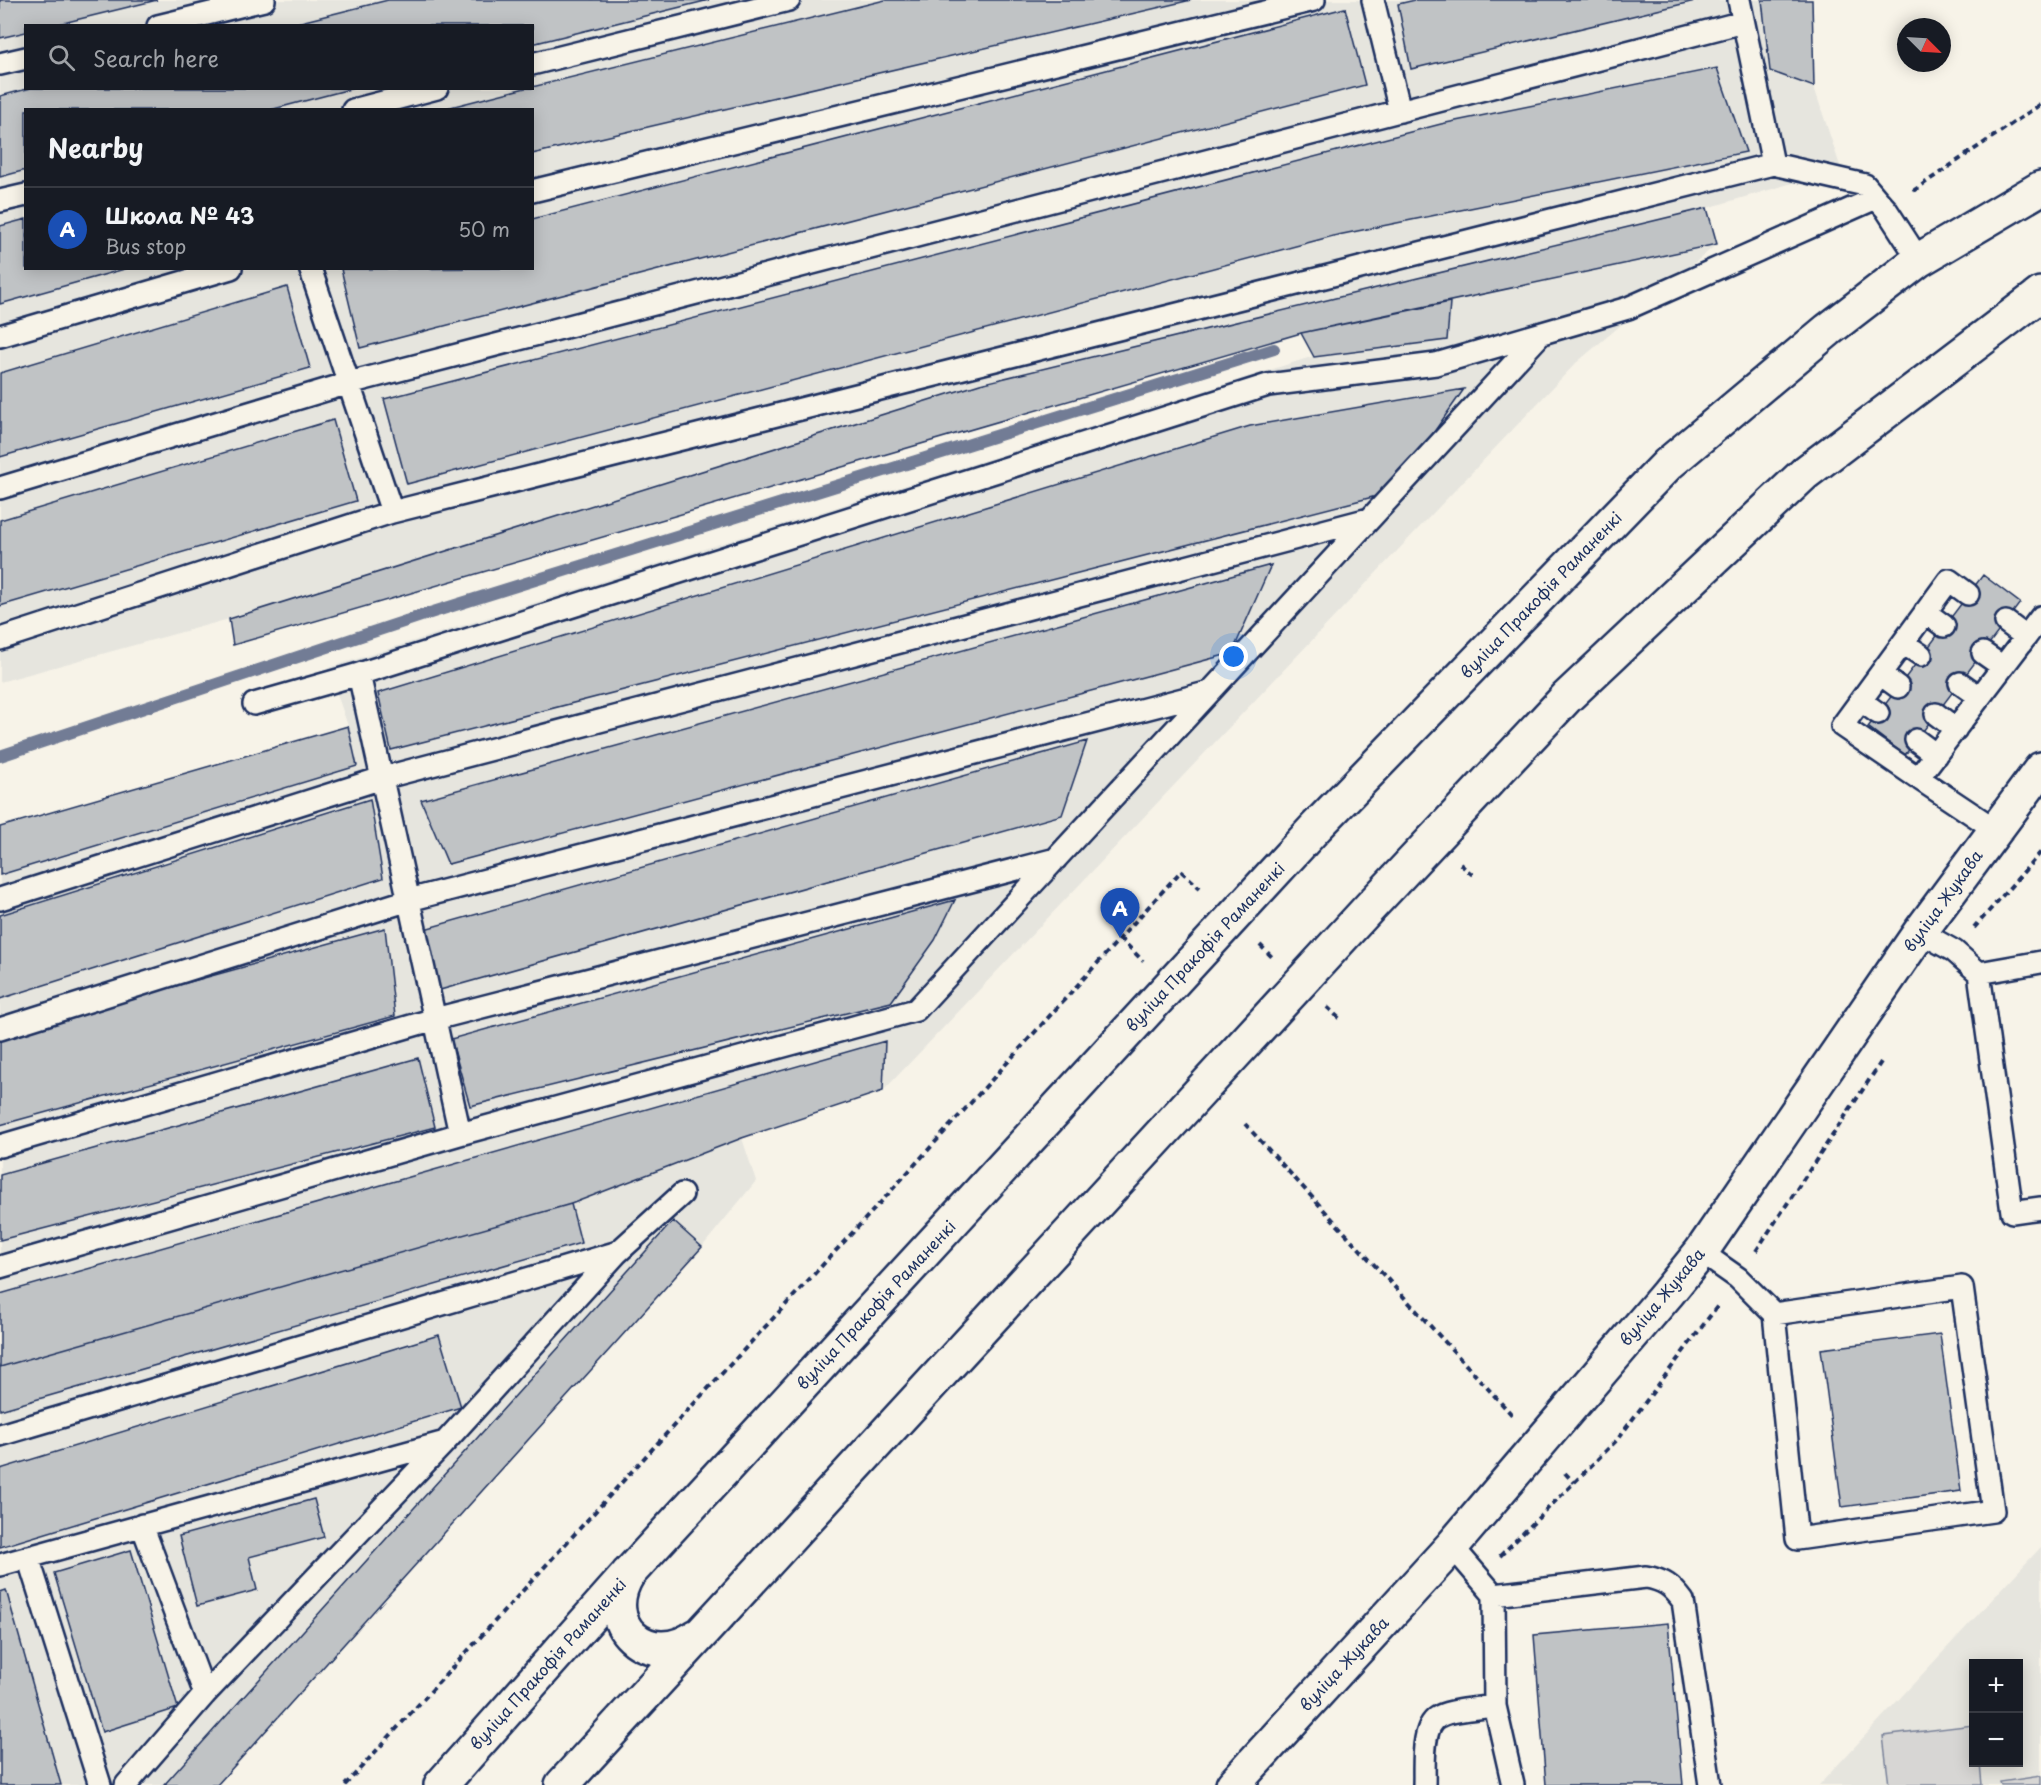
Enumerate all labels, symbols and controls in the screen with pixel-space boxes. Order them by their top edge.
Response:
north arrow [1897,18,1951,72]
search box [24,24,534,90]
icon: search [45,41,78,74]
text: Search here [93,41,219,74]
text: Nearby [48,128,143,167]
text: Школа № 43 [105,198,254,231]
text: A [60,214,75,244]
text: 50 m [458,214,510,244]
text: Bus stop [105,231,186,261]
street label: вуліца Пракофія Раманенкі [1454,505,1627,683]
your location [1219,642,1248,671]
street label: вуліца Жукава [1897,844,1988,957]
street label: вуліца Пракофія Раманенкі [1119,856,1289,1036]
pin: A [1100,888,1140,938]
street label: вуліца Пракофія Раманенкі [790,1214,960,1394]
street label: вуліца Жукава [1613,1242,1709,1351]
street label: вуліца Пракофія Раманенкі [463,1572,631,1754]
street label: вуліца Жукава [1293,1611,1393,1716]
map controls [1969,1659,2023,1767]
button: + [1969,1659,2023,1713]
button: − [1969,1713,2023,1767]

